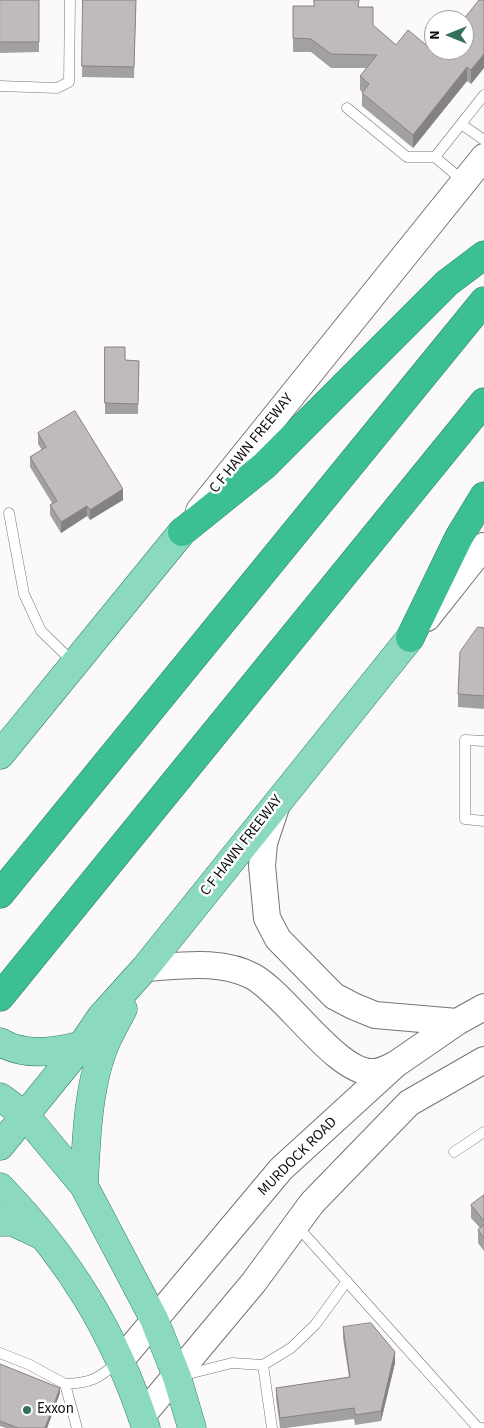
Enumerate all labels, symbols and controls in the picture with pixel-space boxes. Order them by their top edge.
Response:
north arrow [424,10,474,60]
text: N [425,30,445,40]
street label: C F HAWN FREEWAY [206,391,298,497]
street label: C F HAWN FREEWAY [197,792,287,900]
street label: MURDOCK ROAD [255,1114,341,1200]
place label: Exxon [37,1401,74,1419]
marker: Exxon [21,1404,33,1416]

